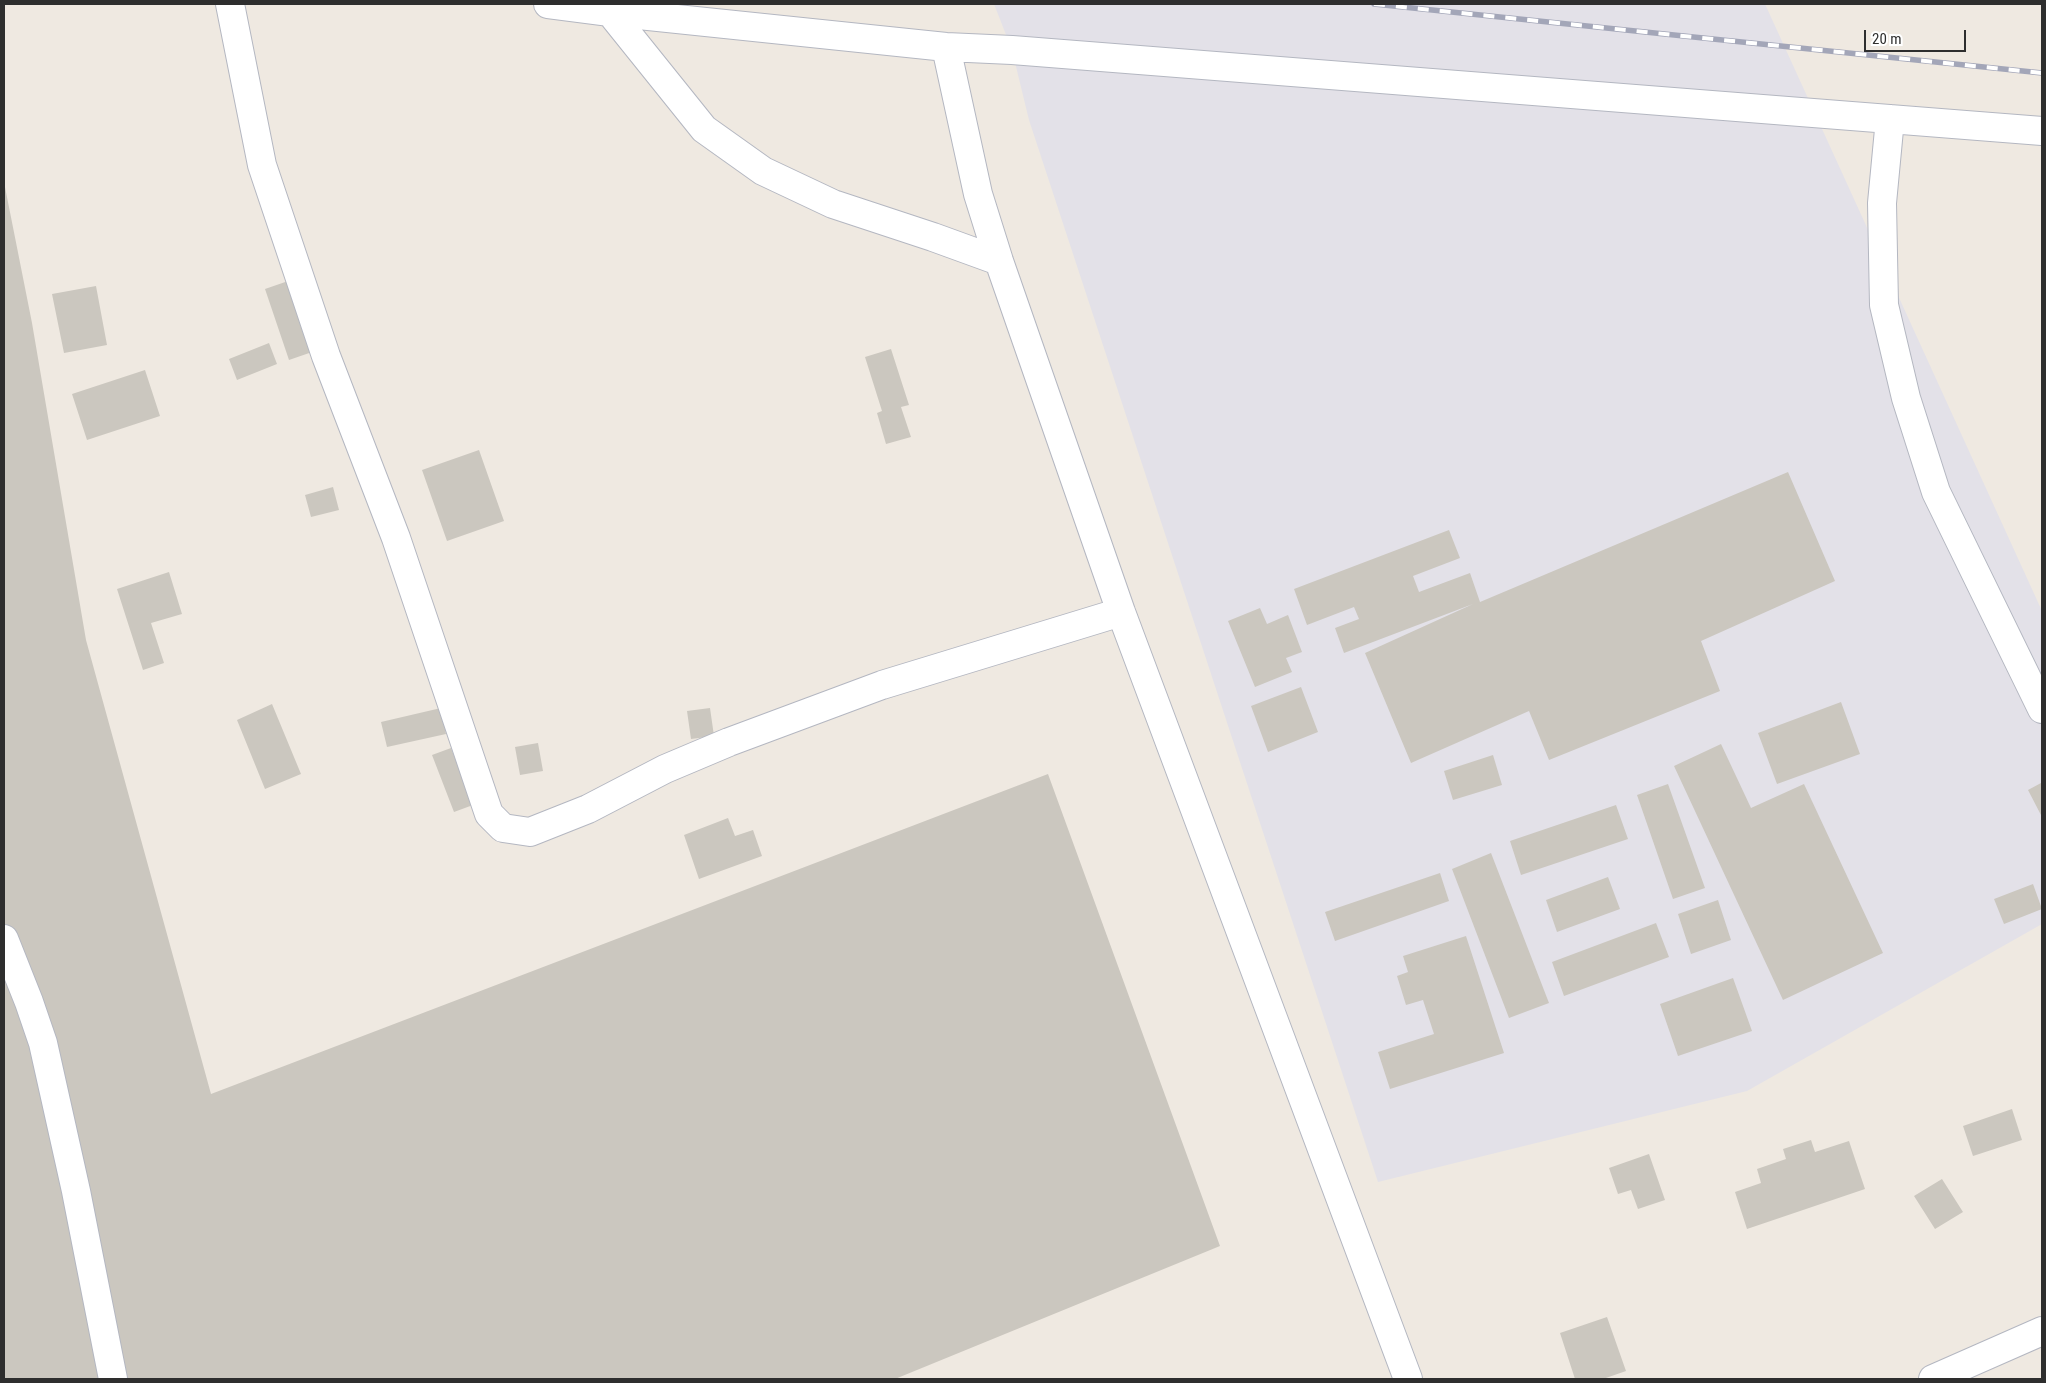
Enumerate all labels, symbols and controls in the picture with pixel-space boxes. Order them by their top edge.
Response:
scale bar [1866,20,1968,52]
text: 20 m [1872,30,1902,48]

